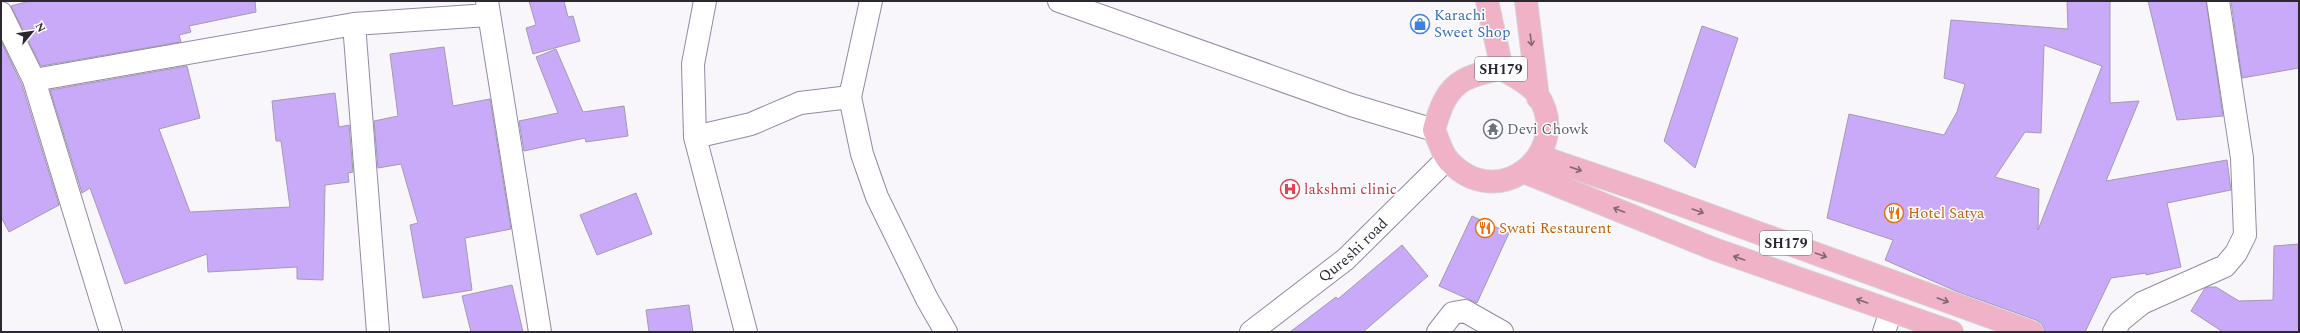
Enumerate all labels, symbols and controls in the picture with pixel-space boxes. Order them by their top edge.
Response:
place label: Karachi Sweet Shop [1434,4,1510,44]
north arrow [12,12,52,52]
shop icon: Karachi Sweet Shop [1409,13,1431,35]
text: N [31,19,50,35]
one-way arrow [1527,33,1535,46]
road number: SH179 [1475,57,1527,81]
temple icon: Devi Chowk [1482,118,1504,140]
place label: Devi Chowk [1507,118,1589,141]
one-way arrow [1569,165,1581,173]
hospital icon: lakshmi clinic [1279,178,1301,200]
place label: lakshmi clinic [1304,178,1397,201]
restaurant icon: Hotel Satya [1883,202,1905,224]
place label: Hotel Satya [1908,202,1985,225]
one-way arrow [1613,206,1625,214]
one-way arrow [1692,208,1704,216]
street label: Qureshi road [1314,213,1393,288]
restaurant icon: Swati Restaurent [1474,217,1496,239]
place label: Swati Restaurent [1499,217,1611,240]
road number: SH179 [1760,231,1812,255]
one-way arrow [1814,252,1826,260]
one-way arrow [1733,254,1746,261]
one-way arrow [1937,296,1949,304]
one-way arrow [1856,297,1869,304]

